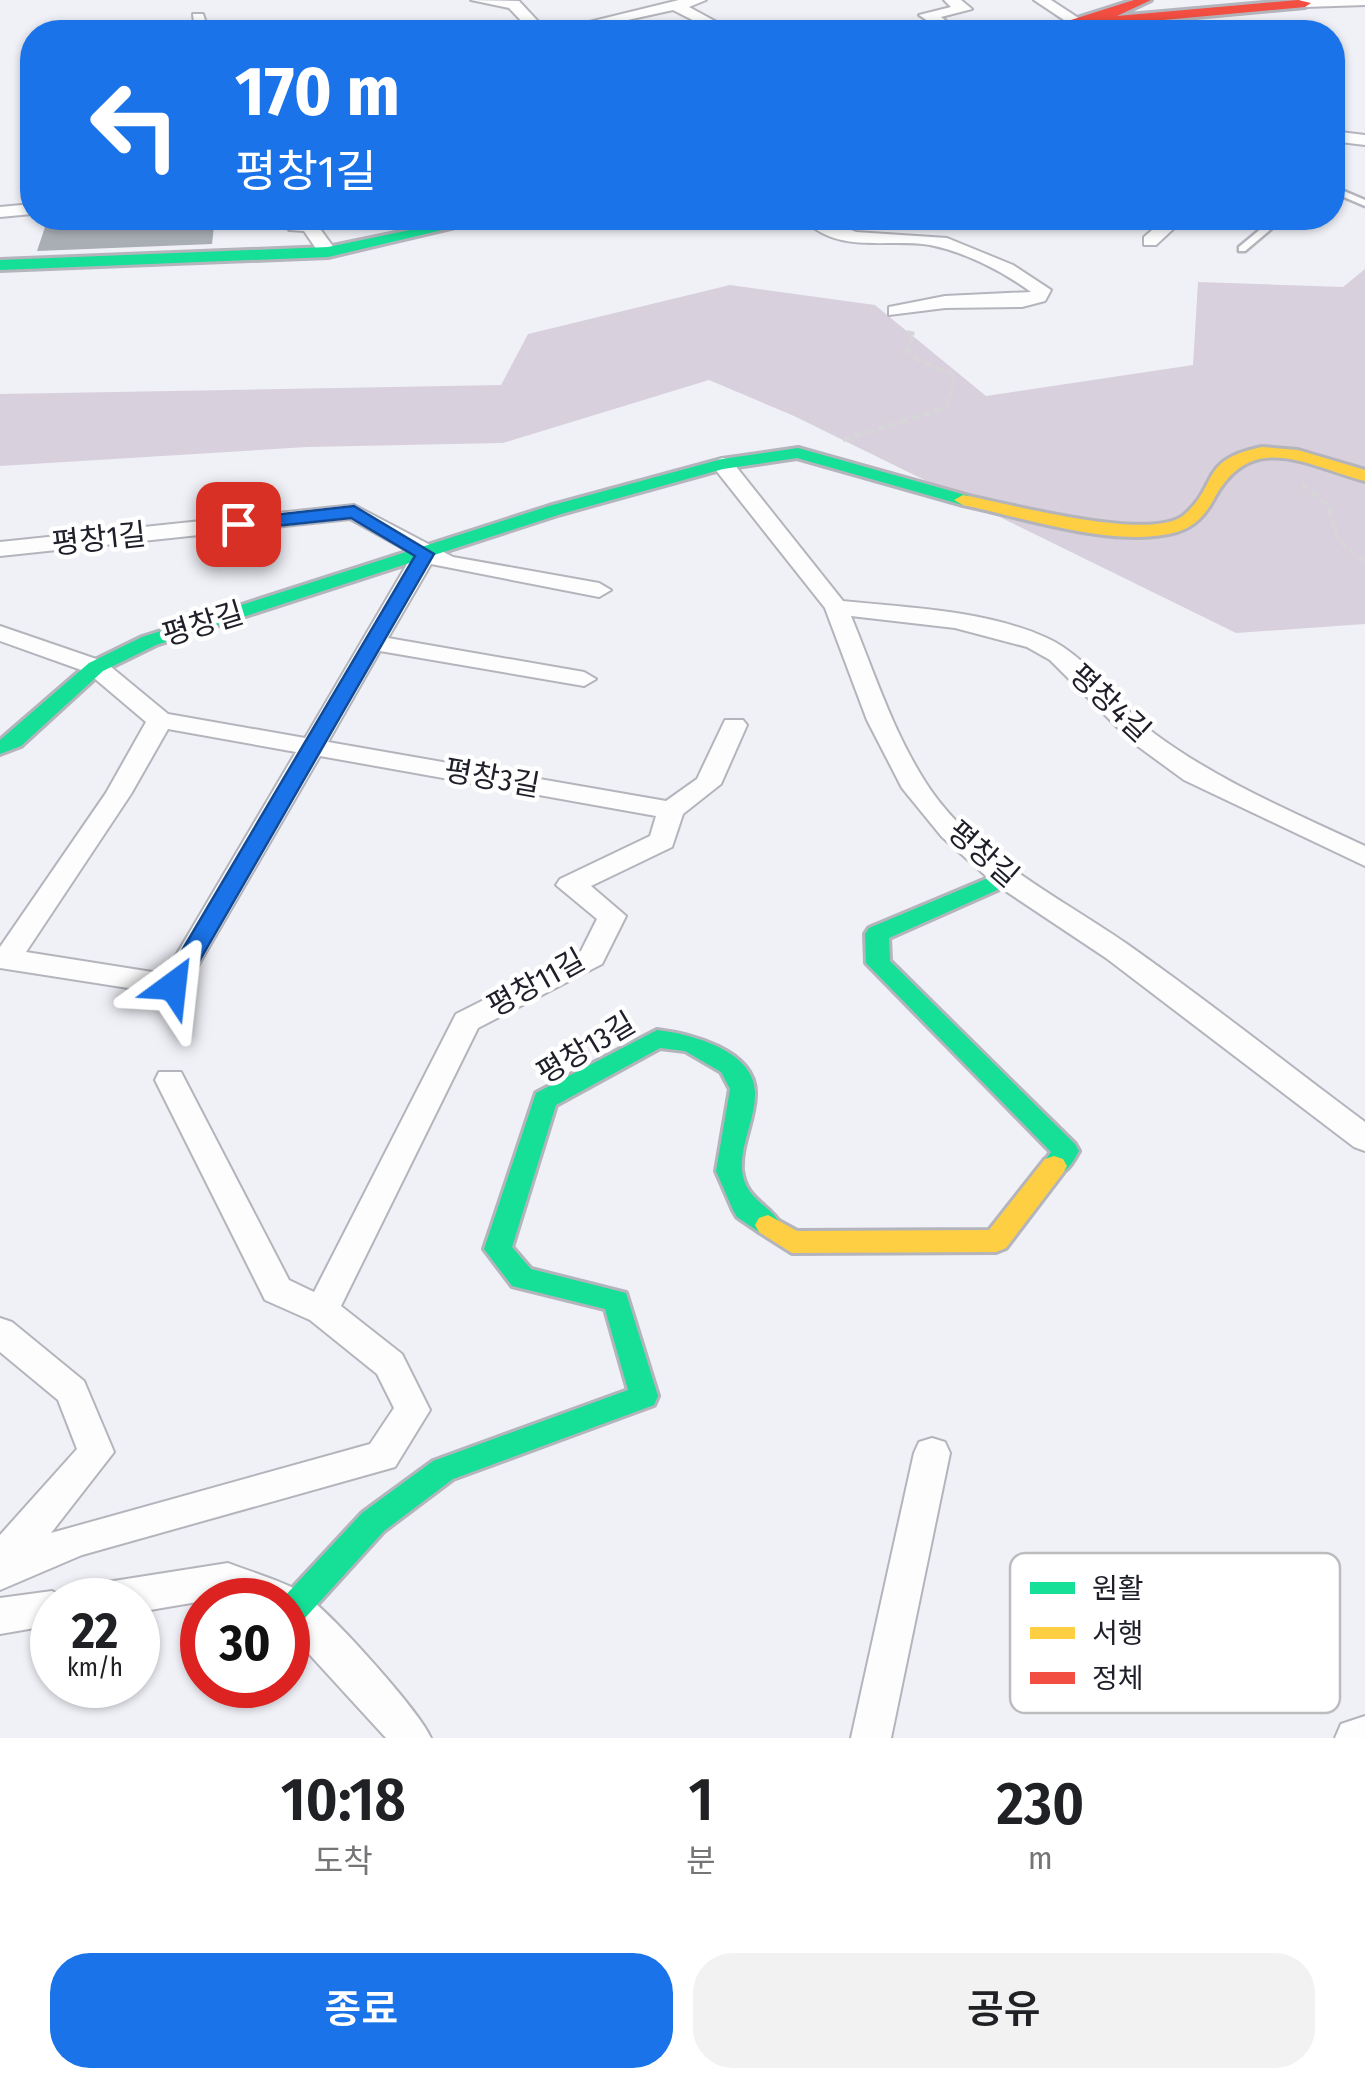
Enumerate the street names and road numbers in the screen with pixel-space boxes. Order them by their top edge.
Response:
street label: 평창1길 [50,516,148,562]
street label: 평창길 [158,595,248,653]
street label: 평창4길 [1062,657,1158,749]
street label: 평창3길 [441,752,543,804]
street label: 평창길 [940,813,1026,895]
street label: 평창11길 [481,942,591,1024]
street label: 평창13길 [530,1005,642,1091]

